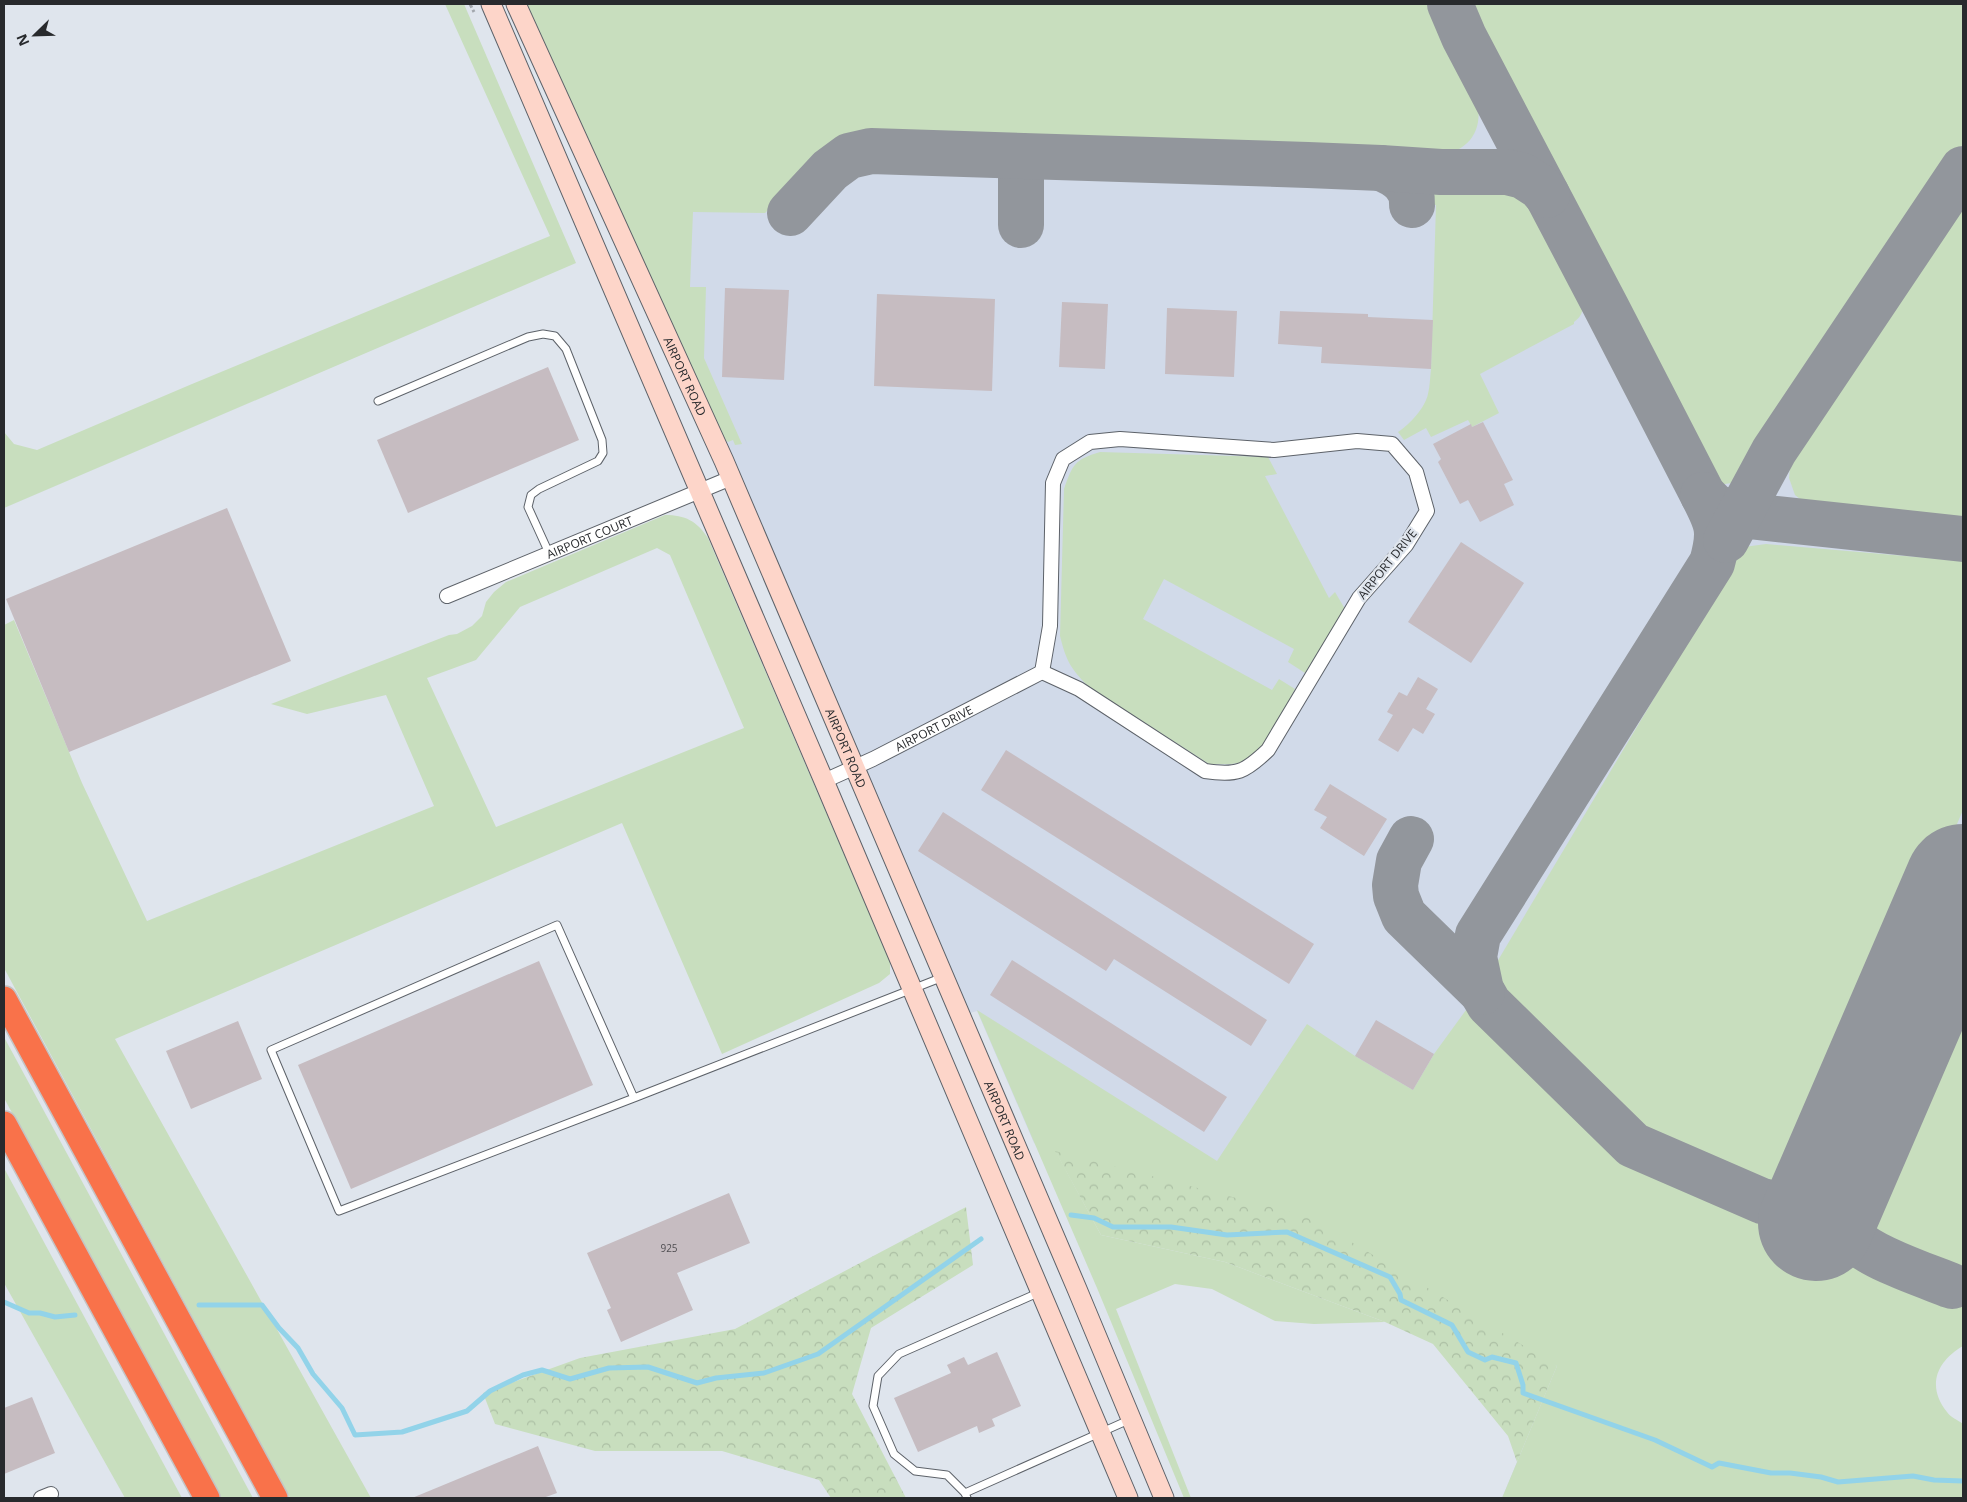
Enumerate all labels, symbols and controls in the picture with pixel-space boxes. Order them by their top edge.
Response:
north arrow [10,10,60,60]
text: N [12,31,34,49]
street label: AIRPORT ROAD [660,334,711,419]
street label: AIRPORT COURT [544,511,635,562]
street label: AIRPORT DRIVE [1354,525,1420,603]
street label: AIRPORT DRIVE [892,701,976,755]
street label: AIRPORT ROAD [822,705,871,790]
street label: AIRPORT ROAD [981,1078,1030,1163]
house number: 925 [660,1241,678,1255]

